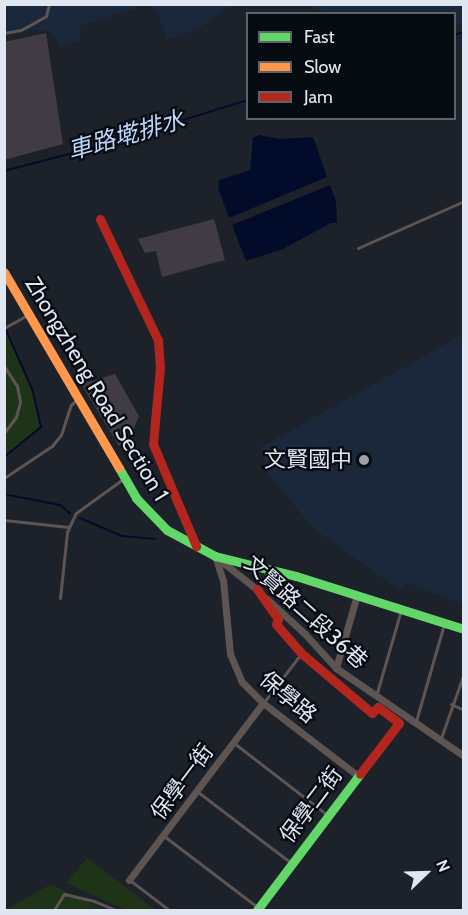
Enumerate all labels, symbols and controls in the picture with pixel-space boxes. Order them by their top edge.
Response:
legend [246,12,456,120]
text: Fast [304,26,335,48]
text: Slow [304,56,341,78]
text: Jam [304,86,333,108]
water label: 車路墘排水 [64,105,188,165]
street label: Zhongzheng Road Section 1 [20,272,174,506]
place label: 文賢國中 [264,447,352,473]
marker: 文賢國中 [357,453,371,467]
street label: 文賢路二段36巷 [239,550,373,674]
street label: 保學路 [254,666,322,728]
street label: 保學一街 [145,739,219,825]
street label: 保學二街 [274,762,348,848]
north arrow [396,843,456,903]
text: N [432,857,454,875]

